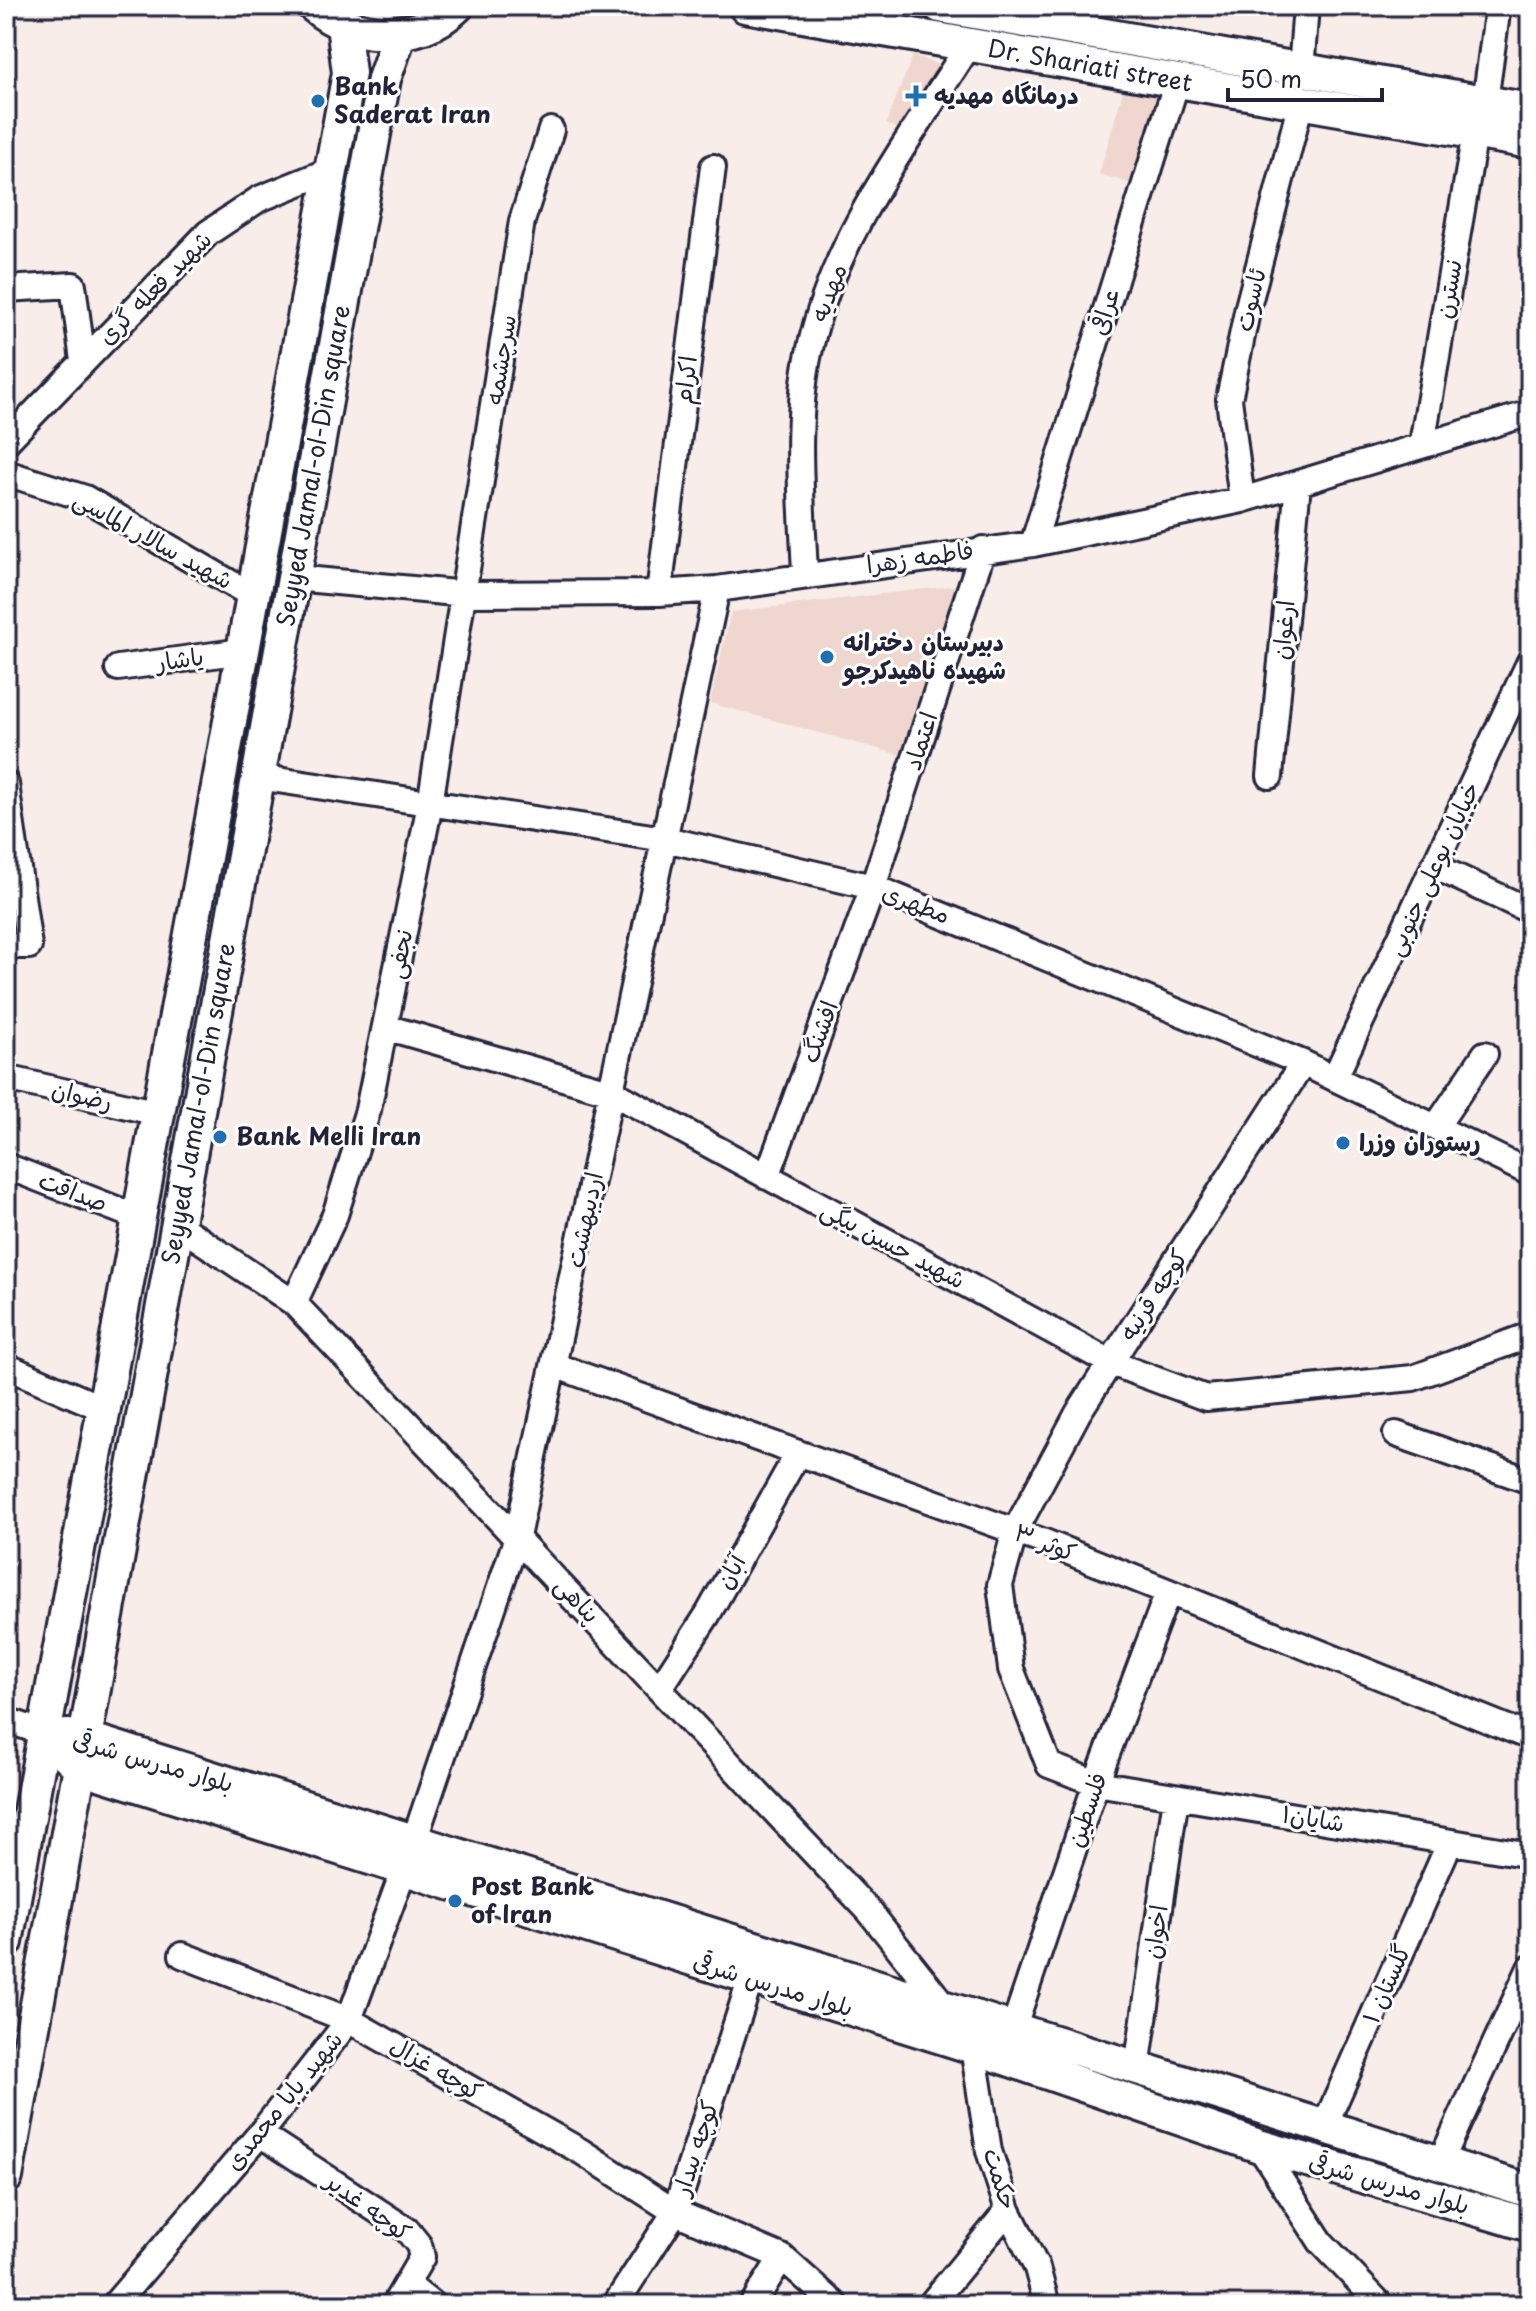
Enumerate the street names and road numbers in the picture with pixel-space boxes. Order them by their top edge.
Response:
street label: Dr. Shariati street [985,28,1195,100]
street label: شهید فعله گری [88,221,219,352]
street label: نسترن [1424,256,1470,321]
street label: مهدیه [800,258,855,327]
street label: ئاسوت [1224,264,1274,335]
street label: عراقی [1079,283,1127,339]
street label: Seyyed Jamal-ol-Din square [266,302,358,629]
street label: سرچشمه [474,312,524,408]
street label: اکرام [663,354,708,406]
street label: شهید سالار الماسی [68,480,240,597]
street label: فاطمه زهرا [864,531,976,581]
street label: ارغوان [1261,598,1303,661]
street label: یاشار [152,637,206,679]
street label: اعتماد [893,707,945,774]
street label: خیابان بوعلی جنوبی [1375,775,1487,961]
street label: مطهری [877,873,956,932]
street label: نجفی [376,926,420,982]
street label: Seyyed Jamal-ol-Din square [151,940,243,1267]
street label: افشنگ [790,995,846,1068]
street label: رضوان [48,1070,117,1119]
street label: صداقت [34,1161,113,1220]
street label: اردیبهشت [555,1168,611,1271]
street label: شهید حسن بیگی [815,1190,973,1296]
street label: کوچه قرنیه [1109,1241,1196,1347]
street label: کوثر ۳ [1009,1513,1082,1569]
street label: آبان [705,1546,754,1595]
street label: پناهی [547,1567,610,1630]
street label: بلوار مدرس شرقی [69,1720,238,1800]
street label: فلسطین [1056,1767,1115,1852]
street label: شایان۱ [1279,1794,1347,1840]
street label: اخوان [1132,1902,1176,1961]
street label: گلستان ۱ [1352,1938,1419,2029]
street label: بلوار مدرس شرقی [689,1942,858,2025]
street label: شهید بابا محمدی [215,2022,350,2177]
street label: کوچه غزال [384,2026,490,2108]
street label: کوچه بیدار [661,2095,726,2202]
street label: بلوار مدرس شرقی [1305,2142,1474,2222]
street label: حکمت [976,2143,1028,2214]
street label: کوچه غدیر [317,2161,420,2249]

